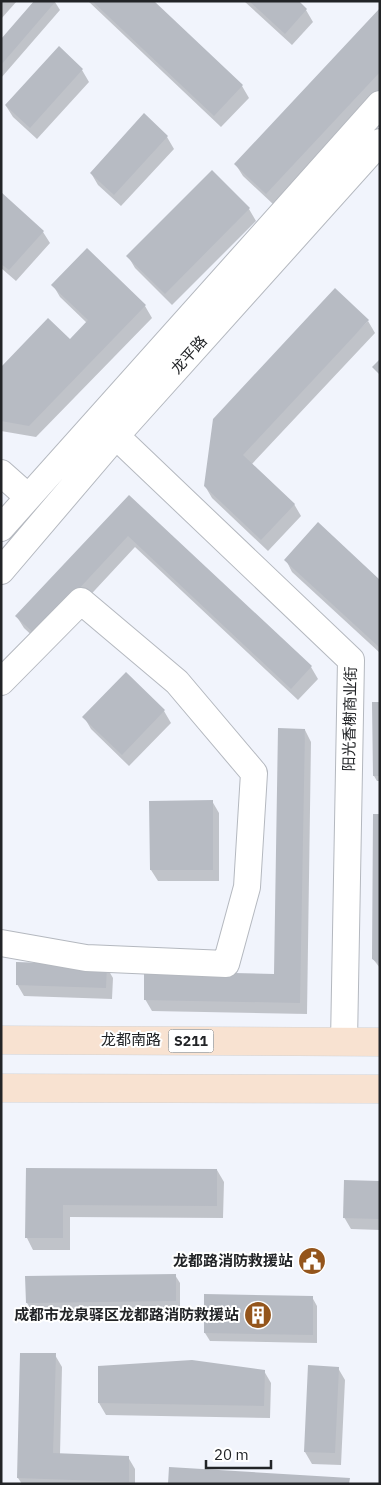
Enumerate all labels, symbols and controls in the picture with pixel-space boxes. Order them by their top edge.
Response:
street label: 龙平路 [167,332,211,378]
street label: 阳光香榭商业街 [339,666,360,772]
street label: 龙都南路 [101,1030,161,1049]
road number: S211 [168,1030,214,1052]
public building icon: 龙都路消防救援站 [297,1246,327,1276]
place label: 龙都路消防救援站 [173,1251,293,1270]
building icon: 成都市龙泉驿区龙都路消防救援站 [243,1300,273,1330]
place label: 成都市龙泉驿区龙都路消防救援站 [14,1305,239,1324]
scale bar [206,1438,271,1470]
text: 20 m [214,1445,249,1464]

